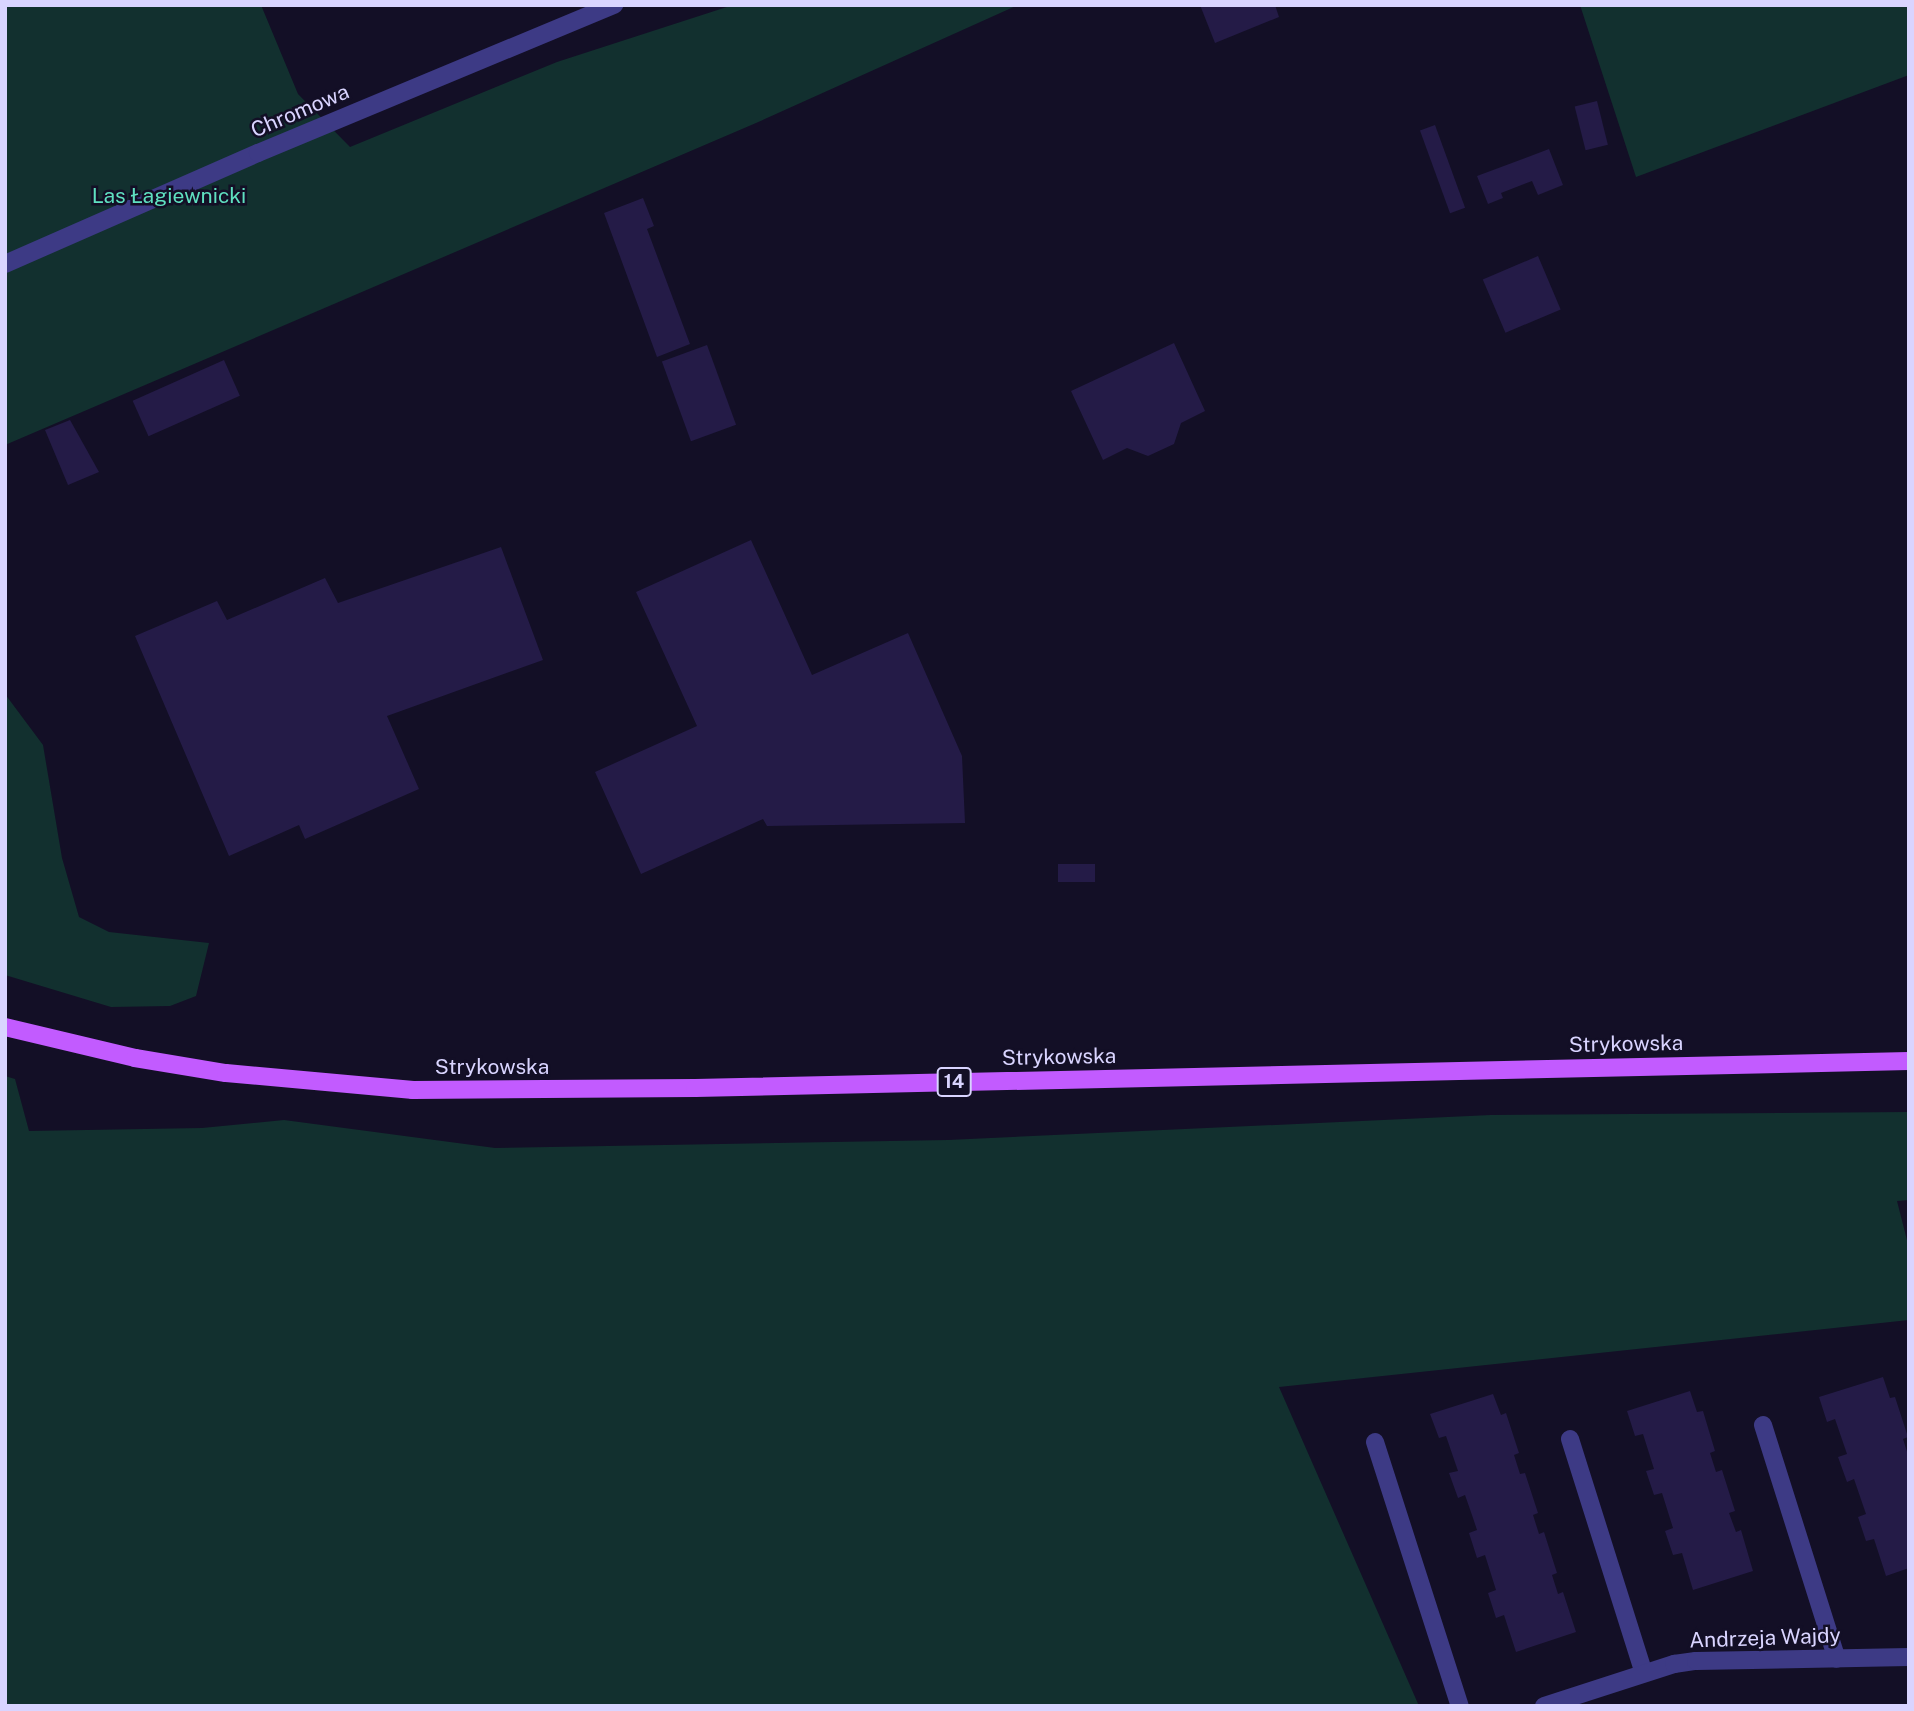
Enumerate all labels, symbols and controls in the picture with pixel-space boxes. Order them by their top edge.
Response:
street label: Chromowa [247,79,353,143]
park label: Las Łagiewnicki [92,183,246,209]
street label: Strykowska [1569,1030,1683,1058]
street label: Strykowska [1002,1043,1116,1071]
street label: Strykowska [435,1054,549,1080]
road number: 14 [936,1066,972,1098]
street label: Andrzeja Wajdy [1689,1623,1841,1653]

